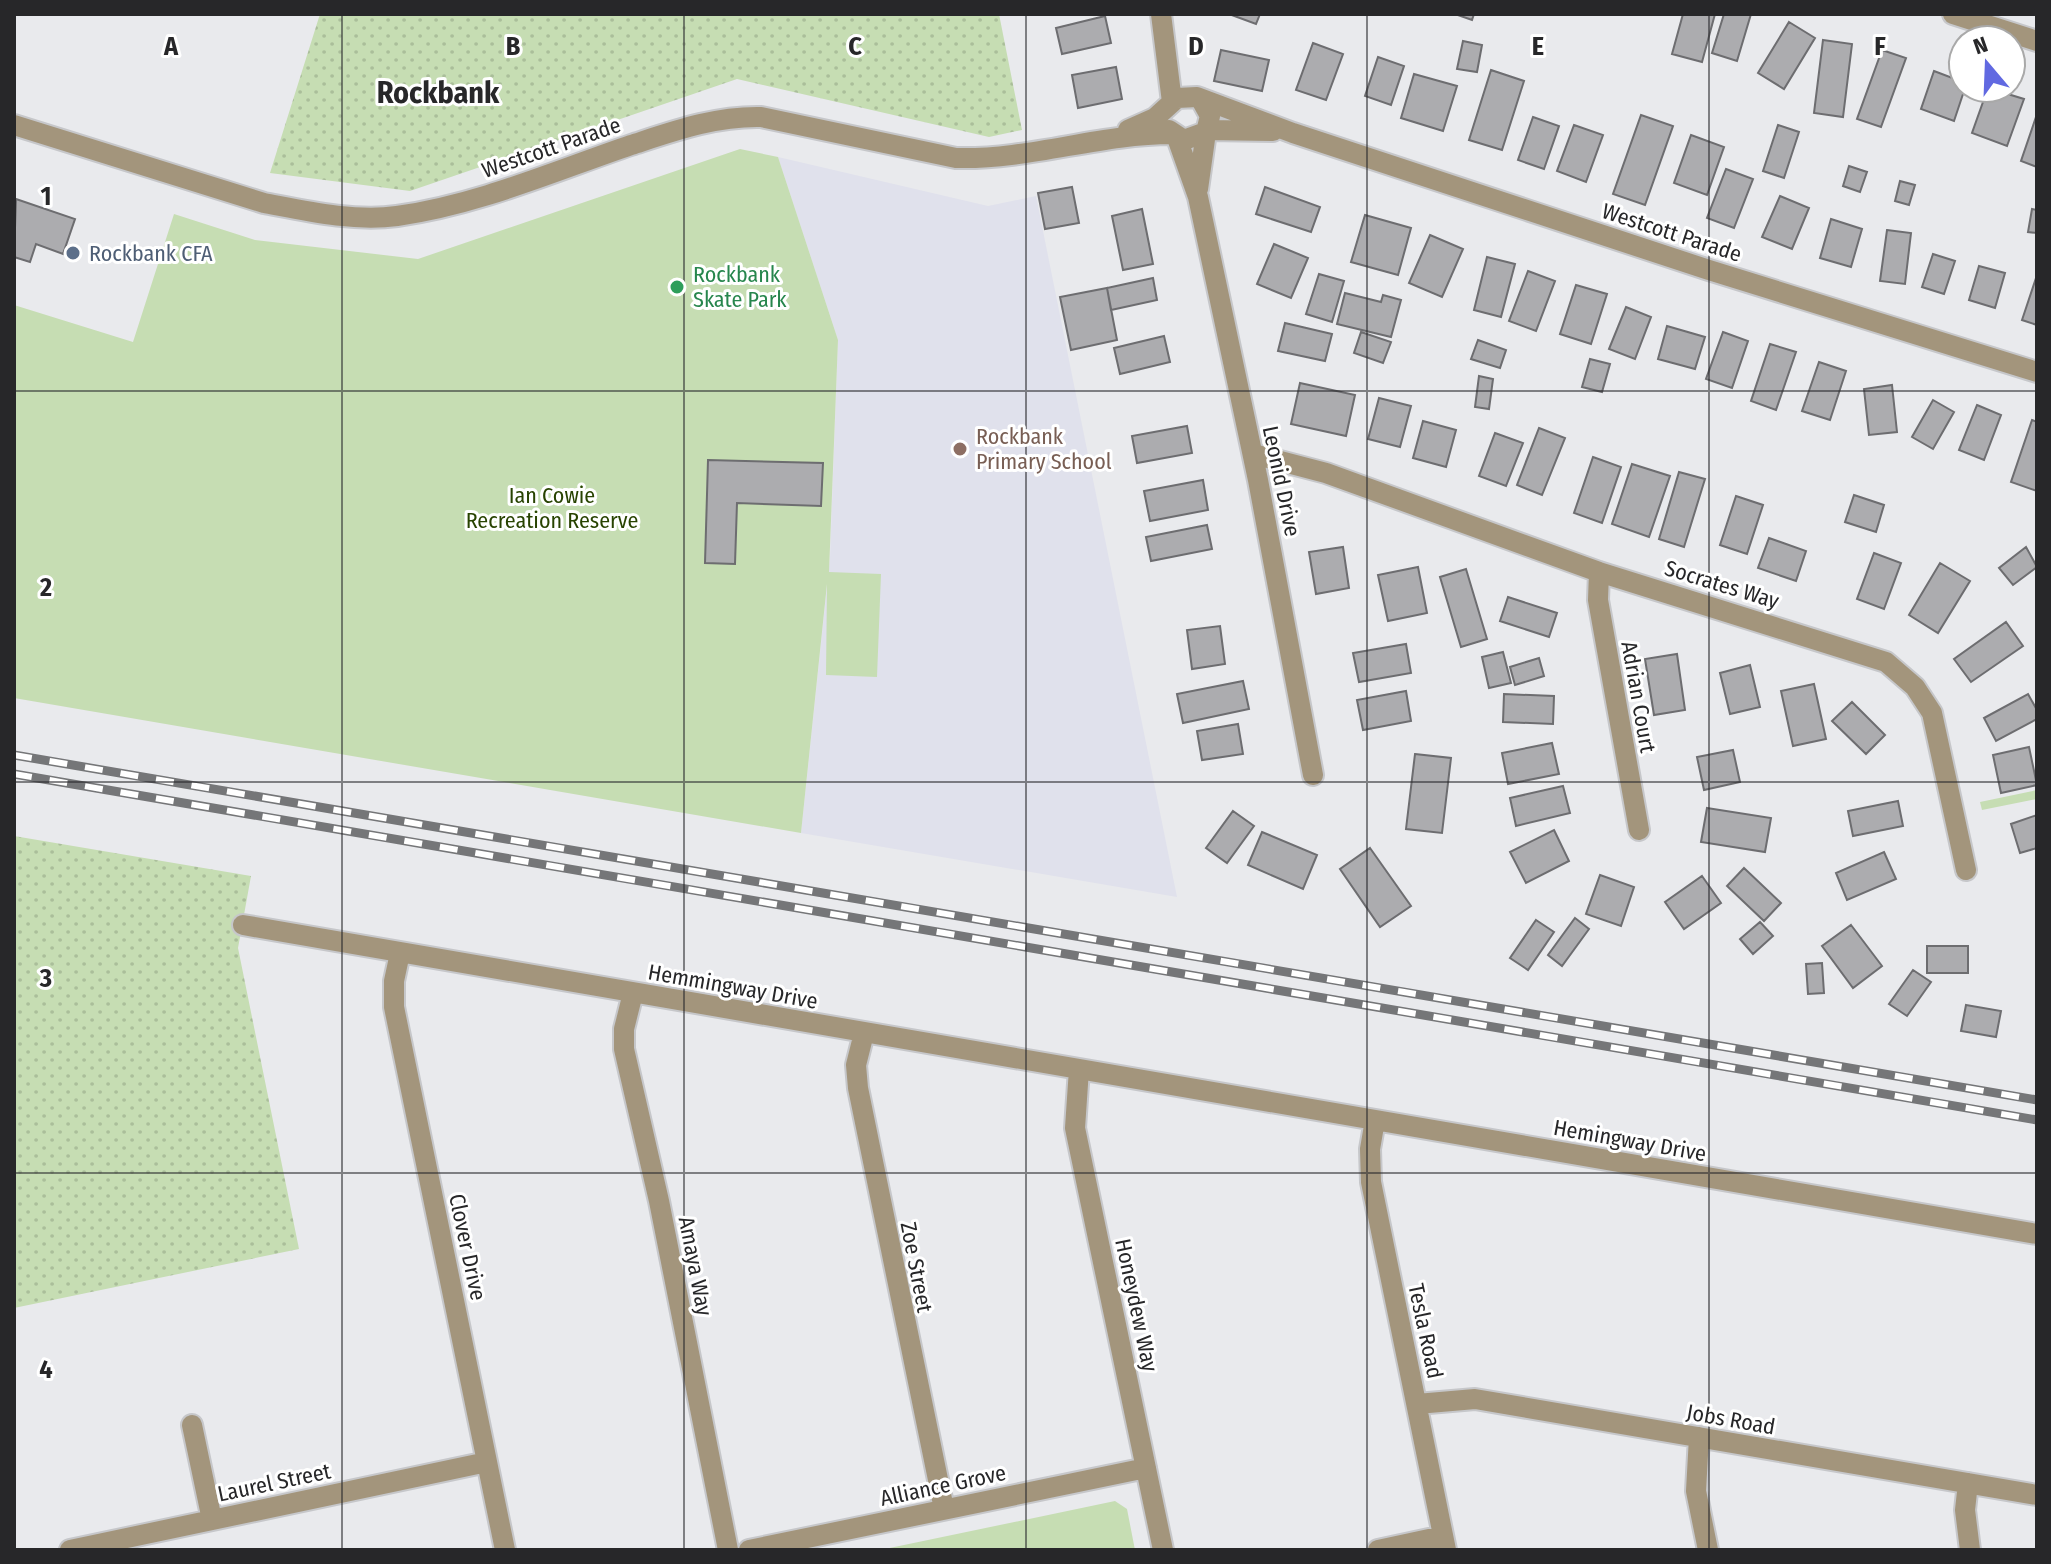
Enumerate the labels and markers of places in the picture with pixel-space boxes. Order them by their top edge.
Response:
place label: Rockbank CFA [89,240,213,267]
marker: Rockbank CFA [64,244,82,262]
place label: Rockbank Skate Park [693,261,787,313]
marker: Rockbank Skate Park [668,278,686,296]
place label: Rockbank Primary School [976,423,1112,475]
marker: Rockbank Primary School [951,440,969,458]

